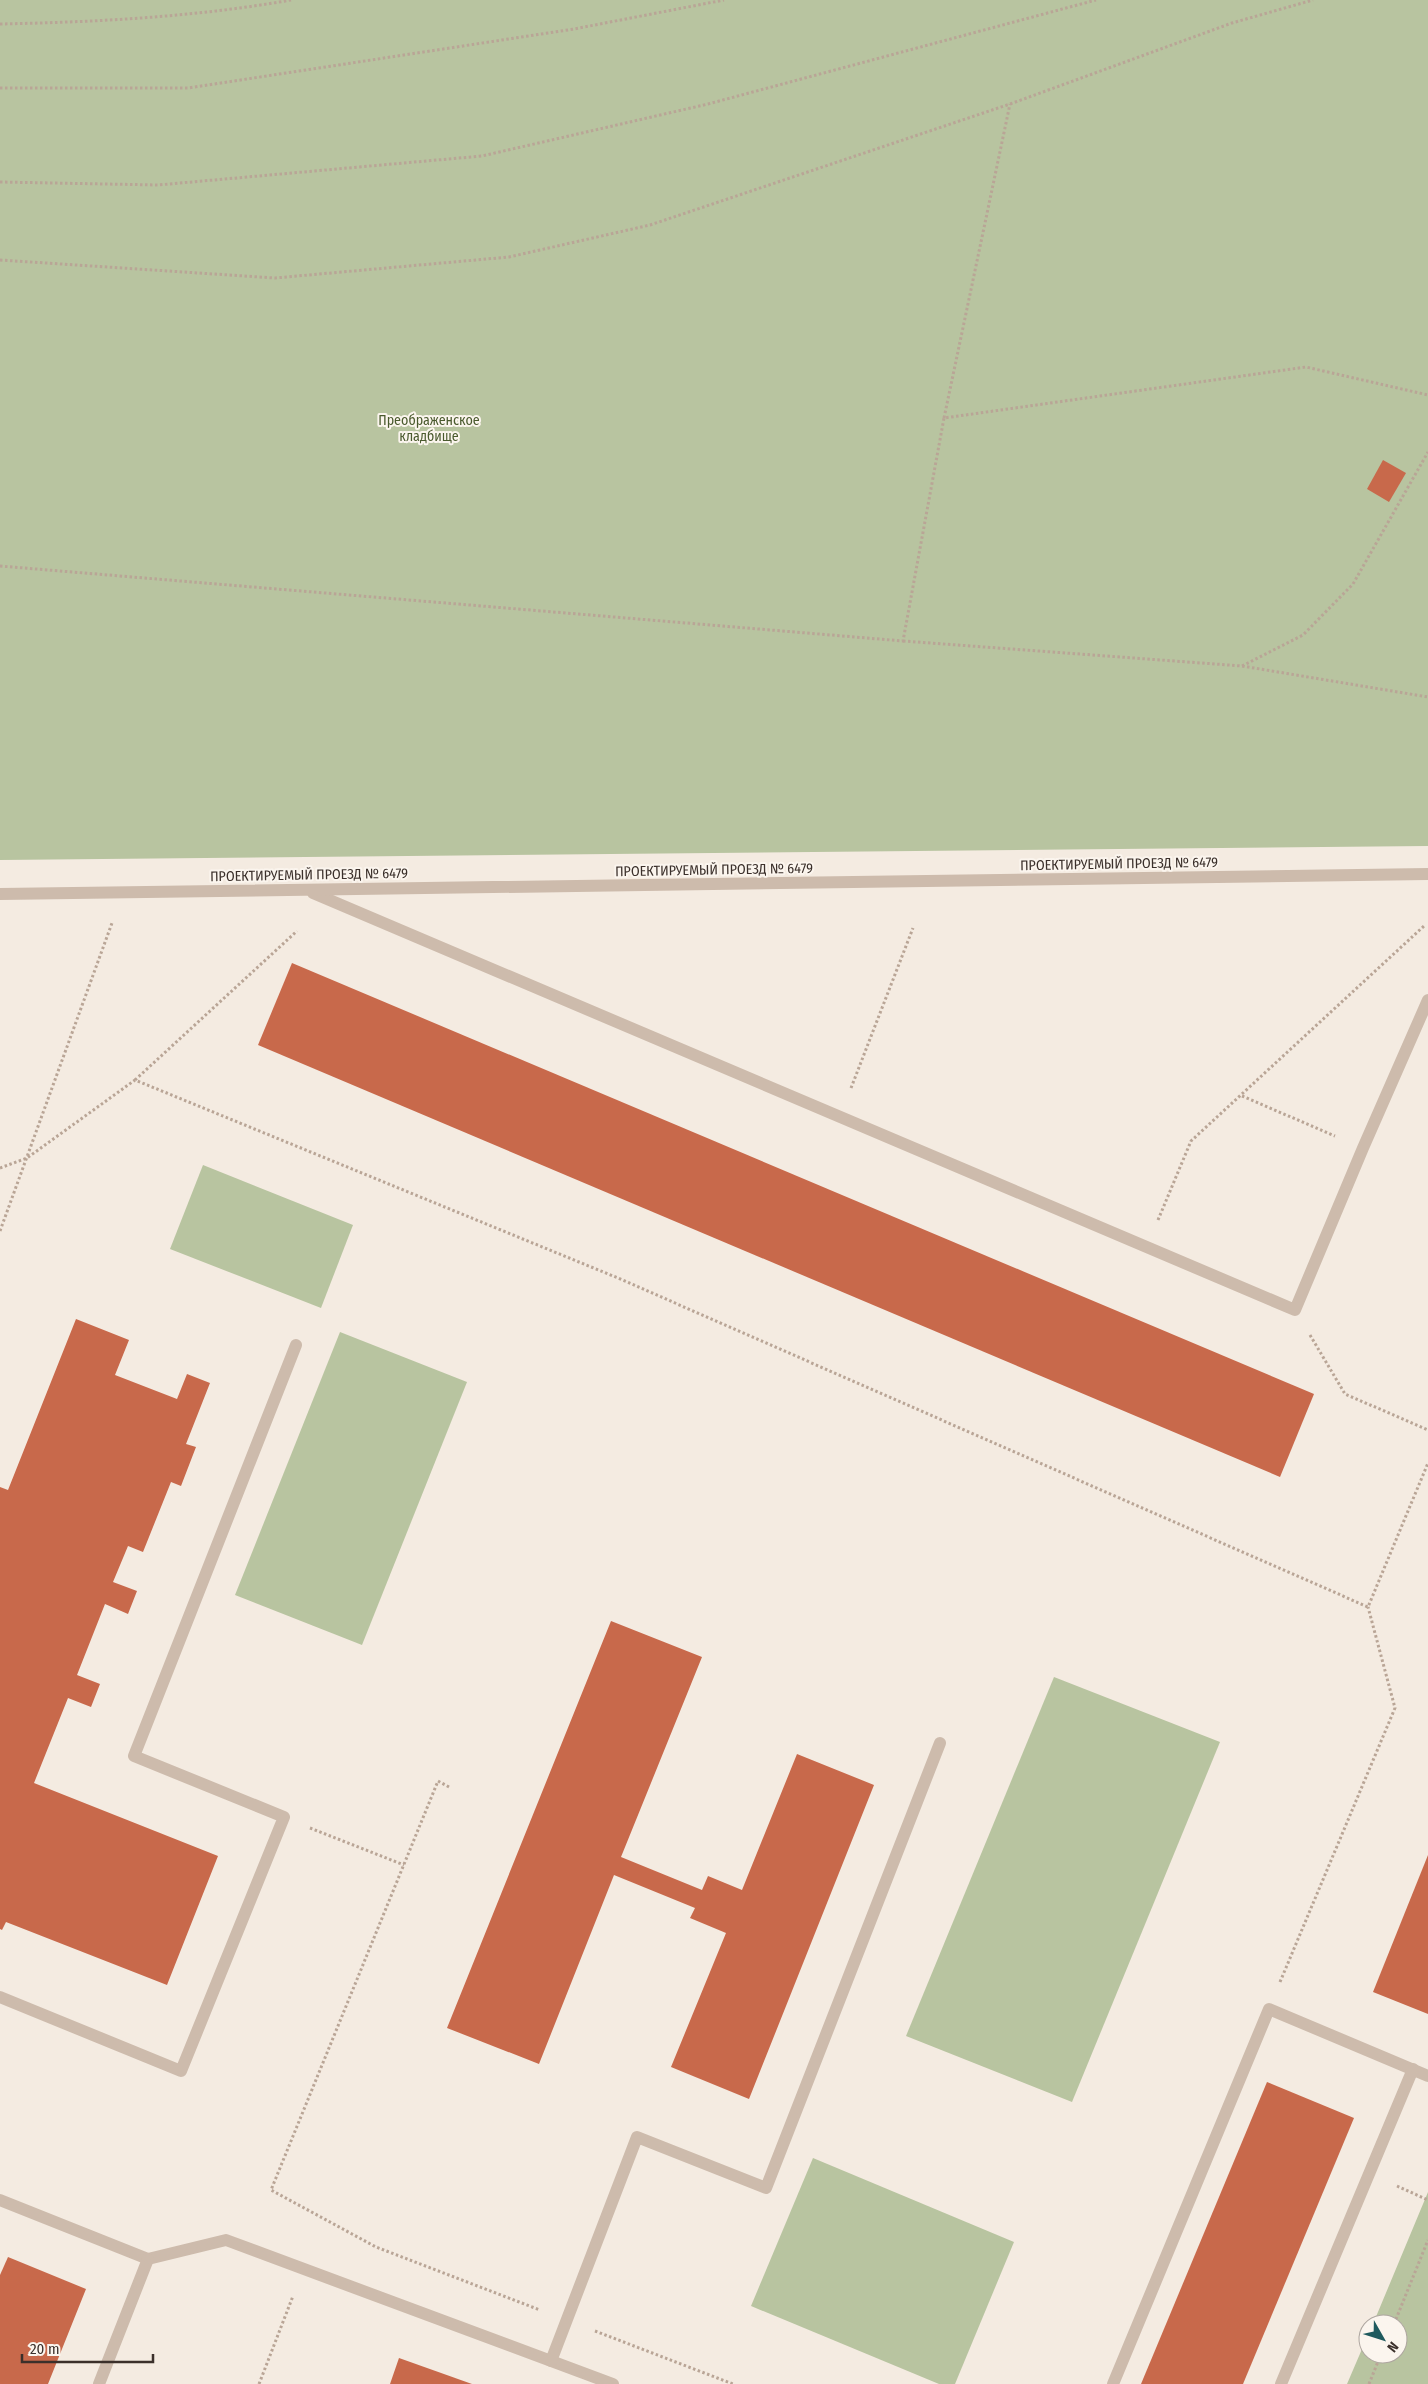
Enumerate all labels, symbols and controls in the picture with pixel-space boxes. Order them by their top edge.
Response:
park label: Преображенское кладбище [378,412,480,445]
street label: ПРОЕКТИРУЕМЫЙ ПРОЕЗД № 6479 [1020,854,1218,874]
street label: ПРОЕКТИРУЕМЫЙ ПРОЕЗД № 6479 [615,860,813,880]
street label: ПРОЕКТИРУЕМЫЙ ПРОЕЗД № 6479 [210,865,408,885]
north arrow [1358,2314,1408,2364]
scale bar [22,2332,154,2364]
text: N [1383,2338,1402,2355]
text: 20 m [30,2340,60,2358]

